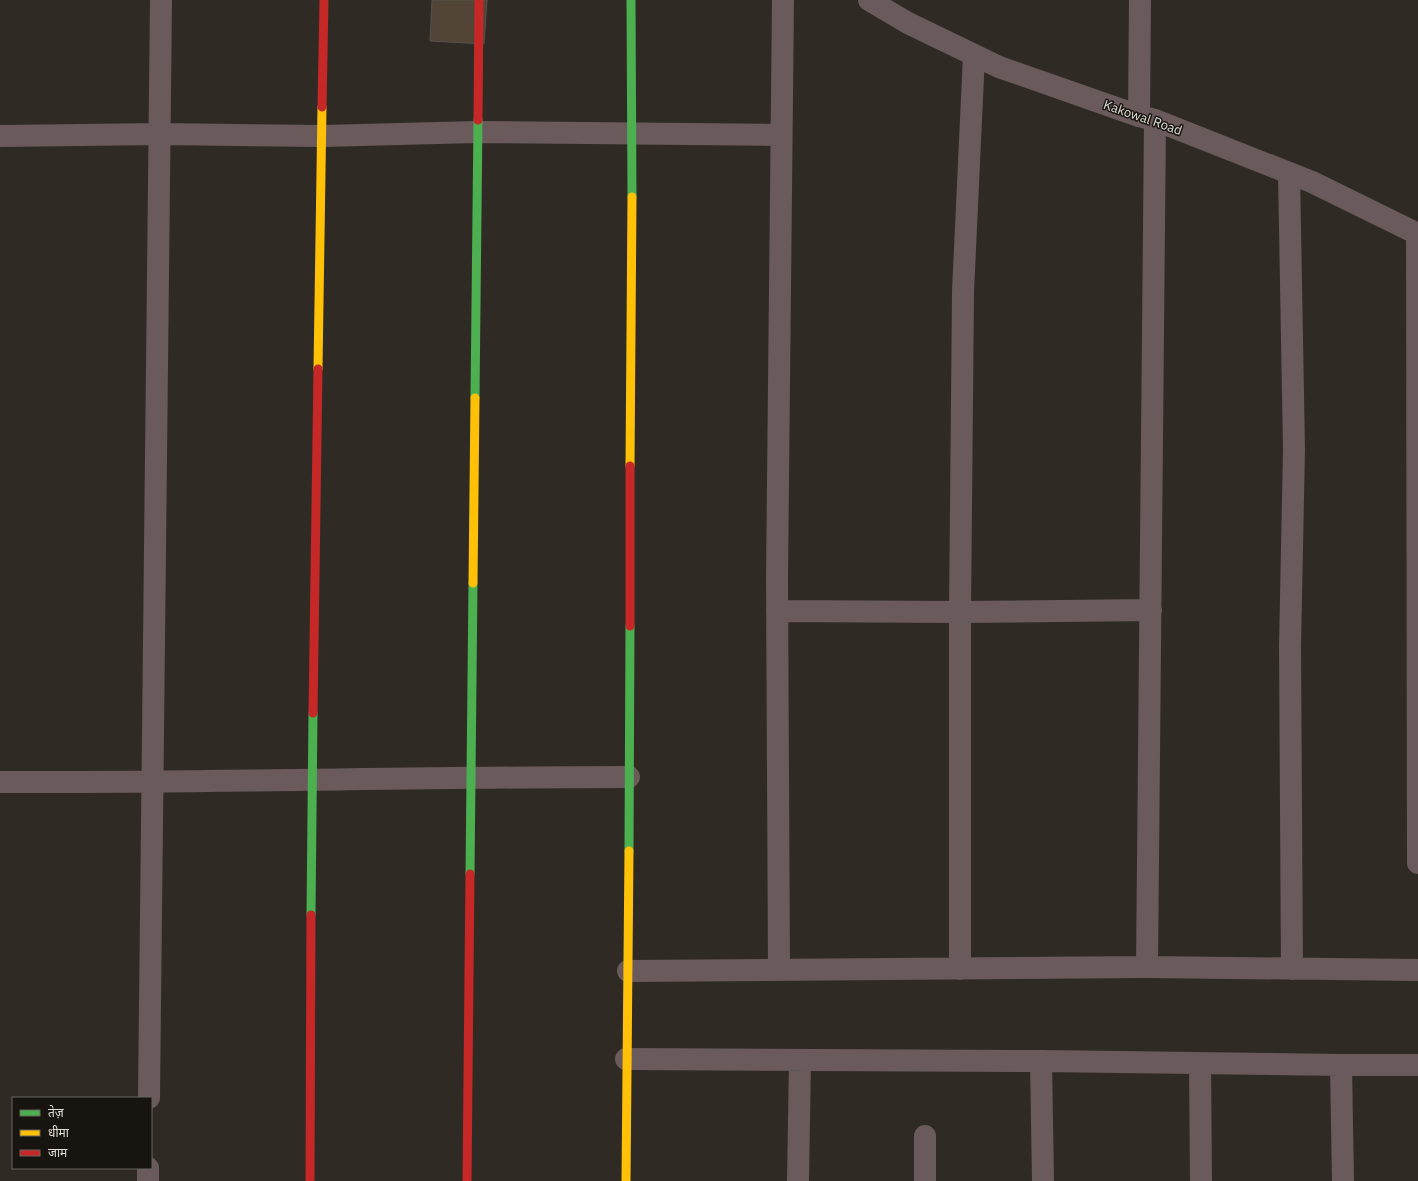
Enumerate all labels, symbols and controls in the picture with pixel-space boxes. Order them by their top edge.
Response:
street label: Kakowal Road [1101,96,1184,139]
legend [12,1097,152,1169]
text: तेज़ [48,1105,65,1120]
text: धीमा [48,1125,70,1140]
text: जाम [48,1145,68,1160]

